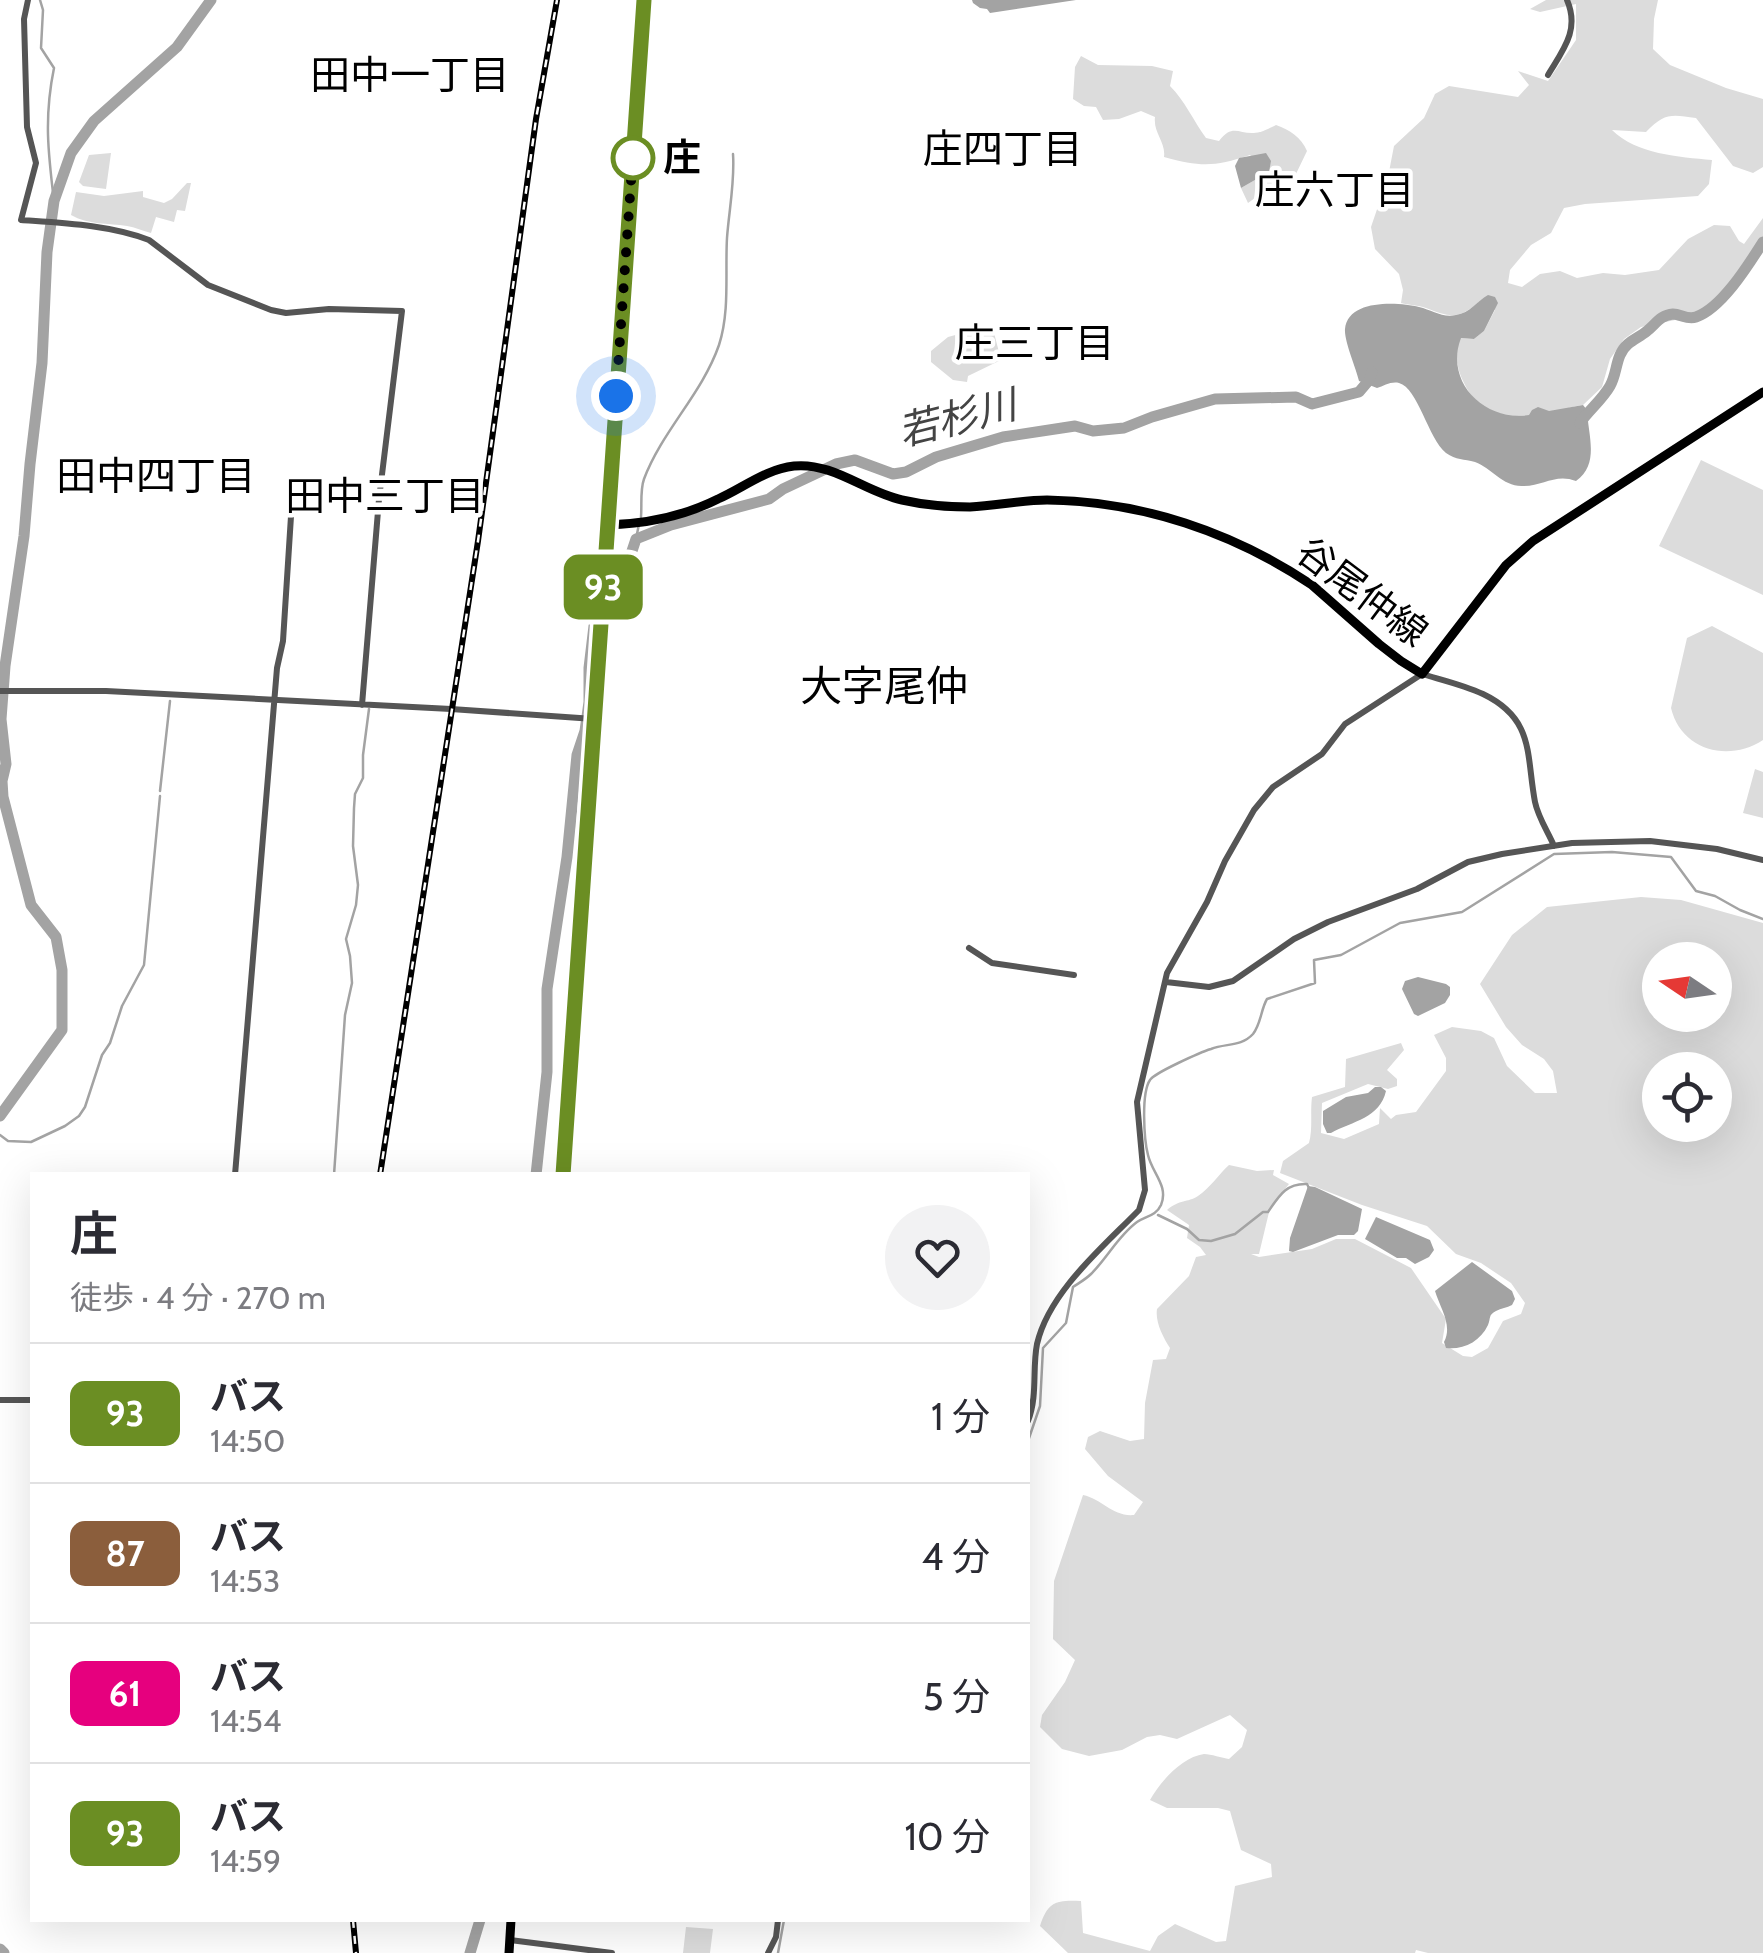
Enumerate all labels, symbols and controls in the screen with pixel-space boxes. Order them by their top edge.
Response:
district label: 田中一丁目 [310,50,510,99]
district label: 庄四丁目 [923,124,1083,173]
place label: 庄 [663,134,701,181]
marker: 庄 [612,137,654,179]
district label: 庄六丁目 [1255,165,1415,214]
district label: 庄三丁目 [955,318,1115,367]
your location [591,371,641,421]
water label: 若杉川 [893,378,1025,456]
district label: 田中四丁目 [56,451,256,500]
district label: 田中三丁目 [285,471,485,520]
street label: 谷尾仲線 [1287,527,1437,656]
line badge: 93 [558,554,648,620]
text: 93 [584,566,622,609]
district label: 大字尾仲 [800,660,968,712]
north arrow [1642,942,1732,1032]
map controls [1642,942,1732,1142]
button: locate [1642,1052,1732,1142]
text: 庄 [70,1205,118,1263]
button: heart [885,1205,990,1310]
text: 徒歩 · 4 分 · 270 m [70,1278,326,1317]
text: バス [210,1373,286,1420]
text: 93 [106,1392,144,1435]
text: 1 分 [931,1393,990,1440]
text: 14:50 [210,1421,285,1460]
text: バス [210,1513,286,1560]
text: 87 [106,1532,145,1575]
text: 4 分 [921,1533,990,1580]
text: 14:53 [210,1561,280,1600]
text: バス [210,1653,286,1700]
text: 61 [109,1672,141,1715]
text: 5 分 [923,1673,990,1720]
text: 14:54 [210,1701,281,1740]
text: バス [210,1793,286,1840]
text: 93 [106,1812,144,1855]
text: 10 分 [905,1813,990,1860]
text: 14:59 [210,1841,281,1880]

